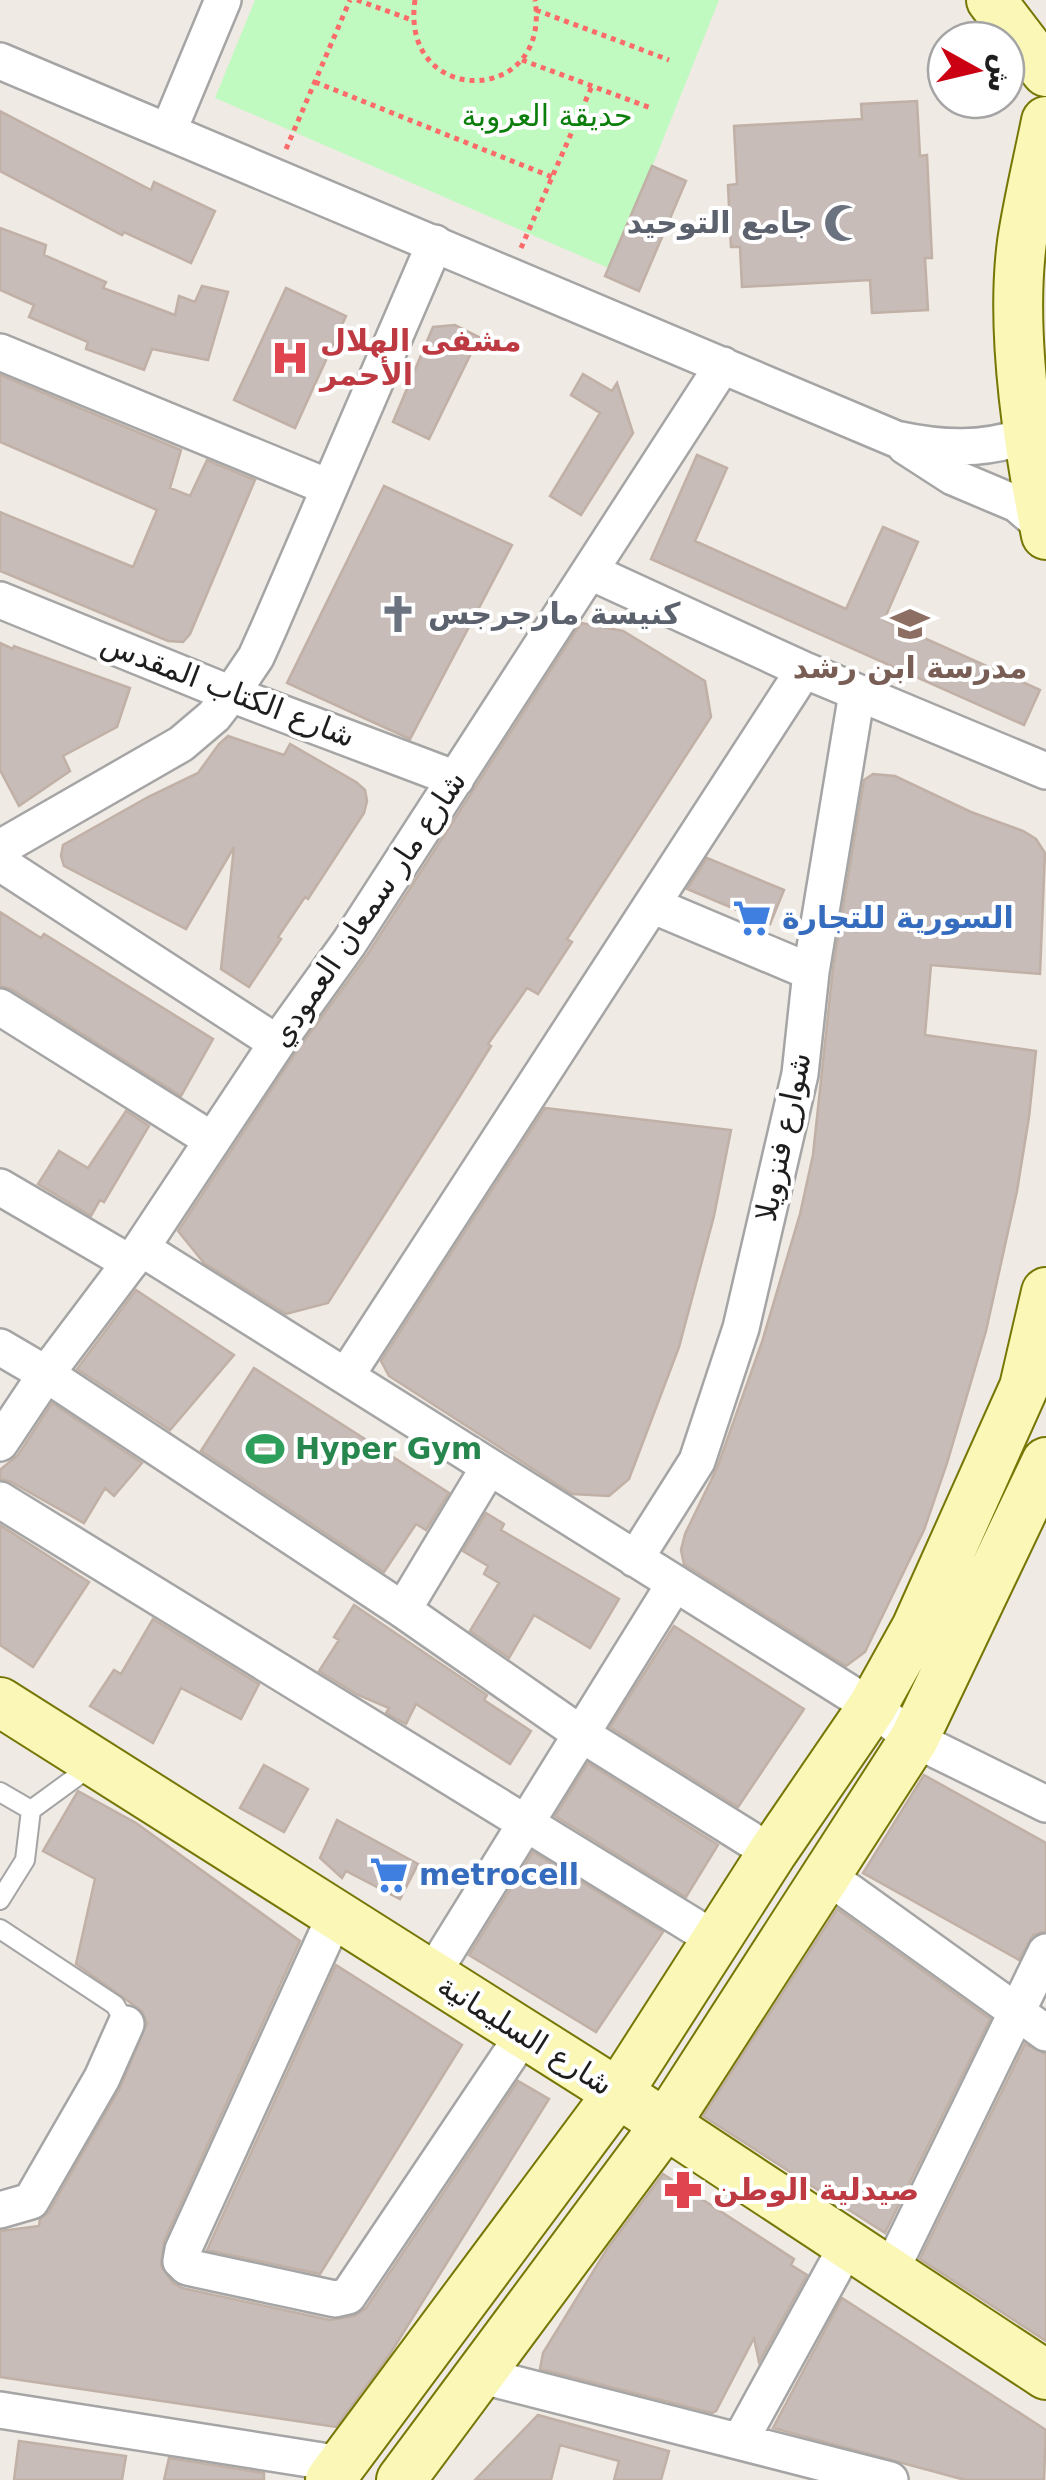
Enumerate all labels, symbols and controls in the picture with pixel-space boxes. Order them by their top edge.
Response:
north arrow [926,20,1026,120]
text: ش [981,52,1019,95]
park label: حديقة العروبة [462,98,632,134]
mosque icon: جامع التوحيد [822,202,864,244]
place label: جامع التوحيد [627,205,813,240]
place label: مشفى الهلال الأحمر [318,323,522,392]
hospital icon: مشفى الهلال الأحمر [269,337,311,379]
church icon: كنيسة مارجرجس [377,593,419,635]
place label: كنيسة مارجرجس [428,596,681,631]
school or university icon: مدرسة ابن رشد [889,603,931,645]
street label: شارع الكتاب المقدس [97,625,360,754]
place label: مدرسة ابن رشد [793,650,1027,685]
street label: شارع مار سمعان العمودي [262,764,473,1053]
supermarket icon: السورية للتجارة [731,897,773,939]
place label: السورية للتجارة [782,900,1014,935]
street label: شوارع فنزويلا [748,1049,818,1225]
sports icon: Hyper Gym [244,1428,286,1470]
place label: Hyper Gym [295,1431,482,1466]
supermarket icon: metrocell [368,1854,410,1896]
place label: metrocell [419,1857,579,1892]
street label: شارع السليمانية [431,1967,619,2102]
pharmacy icon: صيدلية الوطن [662,2169,704,2211]
place label: صيدلية الوطن [713,2172,919,2207]

